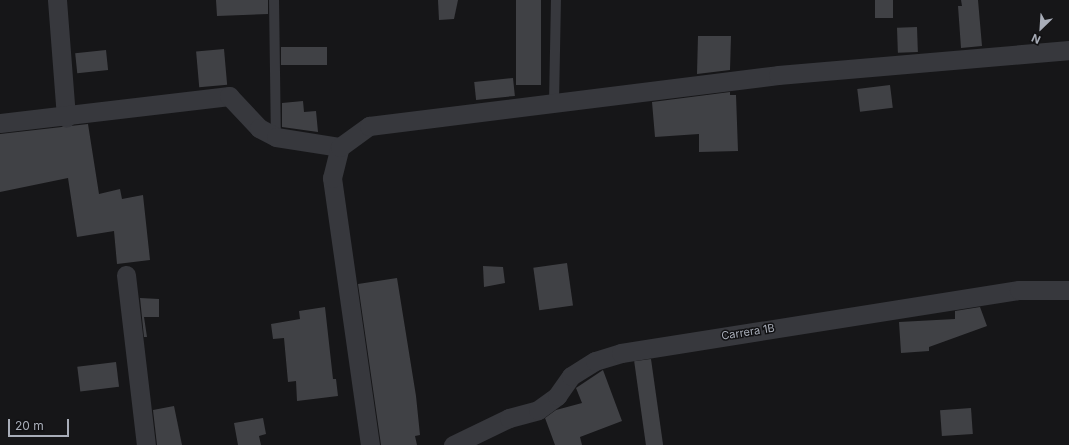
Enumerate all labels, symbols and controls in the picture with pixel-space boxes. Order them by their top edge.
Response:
north arrow [1021,8,1061,48]
text: N [1029,31,1043,47]
street label: Carrera 1B [720,321,776,343]
scale bar [10,411,71,437]
text: 20 m [15,418,44,433]

